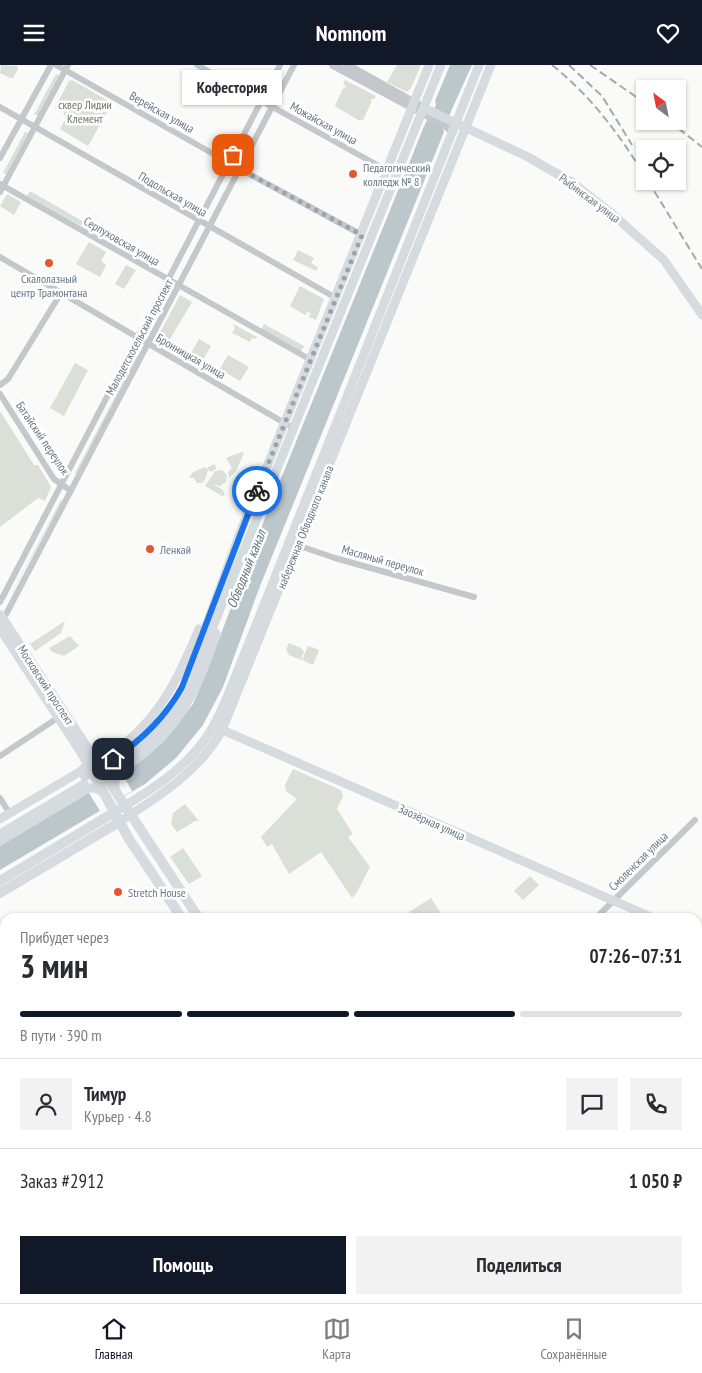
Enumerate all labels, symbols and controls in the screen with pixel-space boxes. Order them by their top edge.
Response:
icon: menu [20,19,48,47]
text: Nomnom [316,19,386,47]
icon: heart [654,19,682,47]
callout: Кофестория [183,70,283,105]
text: Кофестория [197,77,267,97]
north arrow [636,80,686,130]
map controls [636,80,686,190]
street label: Верейская улица [127,88,197,136]
park label: сквер Лидии Клемент [58,97,112,126]
street label: Можайская улица [288,98,360,148]
pin [212,134,254,176]
button: locate [636,140,686,190]
icon: bag [219,141,247,169]
place label: Педагогический колледж № 8 [363,160,431,189]
street label: Подольская улица [136,168,210,220]
marker: Педагогический колледж № 8 [347,168,359,180]
street label: Рыбинская улица [556,170,624,226]
street label: Серпуховская улица [81,213,163,269]
marker: Скалолазный центр Трамонтана [43,257,55,269]
place label: Скалолазный центр Трамонтана [11,271,87,300]
street label: Малодетскосельский проспект [102,276,176,397]
street label: Бронницкая улица [154,330,229,382]
street label: Батайский переулок [13,398,73,478]
street label: набережная Обводного канала [273,463,337,591]
courier [232,466,282,516]
icon: bike [243,477,271,505]
water label: Обводный канал [222,526,270,611]
street label: Масляный переулок [340,541,426,579]
place label: Ленкай [159,542,191,557]
marker: Ленкай [144,543,156,555]
street label: Московский проспект [15,642,77,728]
pin [92,738,134,780]
icon: home [99,745,127,773]
street label: Заозёрная улица [396,801,468,843]
street label: Смоленская улица [605,828,671,894]
place label: Stretch House [128,885,186,900]
marker: Stretch House [112,886,124,898]
text: Прибудет через [20,927,109,947]
text: 07:26–07:31 [589,944,682,968]
text: 3 мин [20,945,88,987]
text: В пути · 390 m [20,1025,102,1045]
button: person [20,1078,72,1130]
button: chat [566,1078,618,1130]
button: phone [630,1078,682,1130]
text: Тимур [84,1082,126,1106]
text: Курьер · 4.8 [84,1106,152,1126]
text: Заказ #2912 [20,1169,104,1193]
text: 1 050 ₽ [629,1169,682,1193]
button: Помощь [20,1236,346,1294]
button: Поделиться [356,1236,682,1294]
tab: Главная [95,1315,133,1363]
tab: Карта [322,1315,351,1363]
tab: Сохранённые [541,1315,607,1363]

